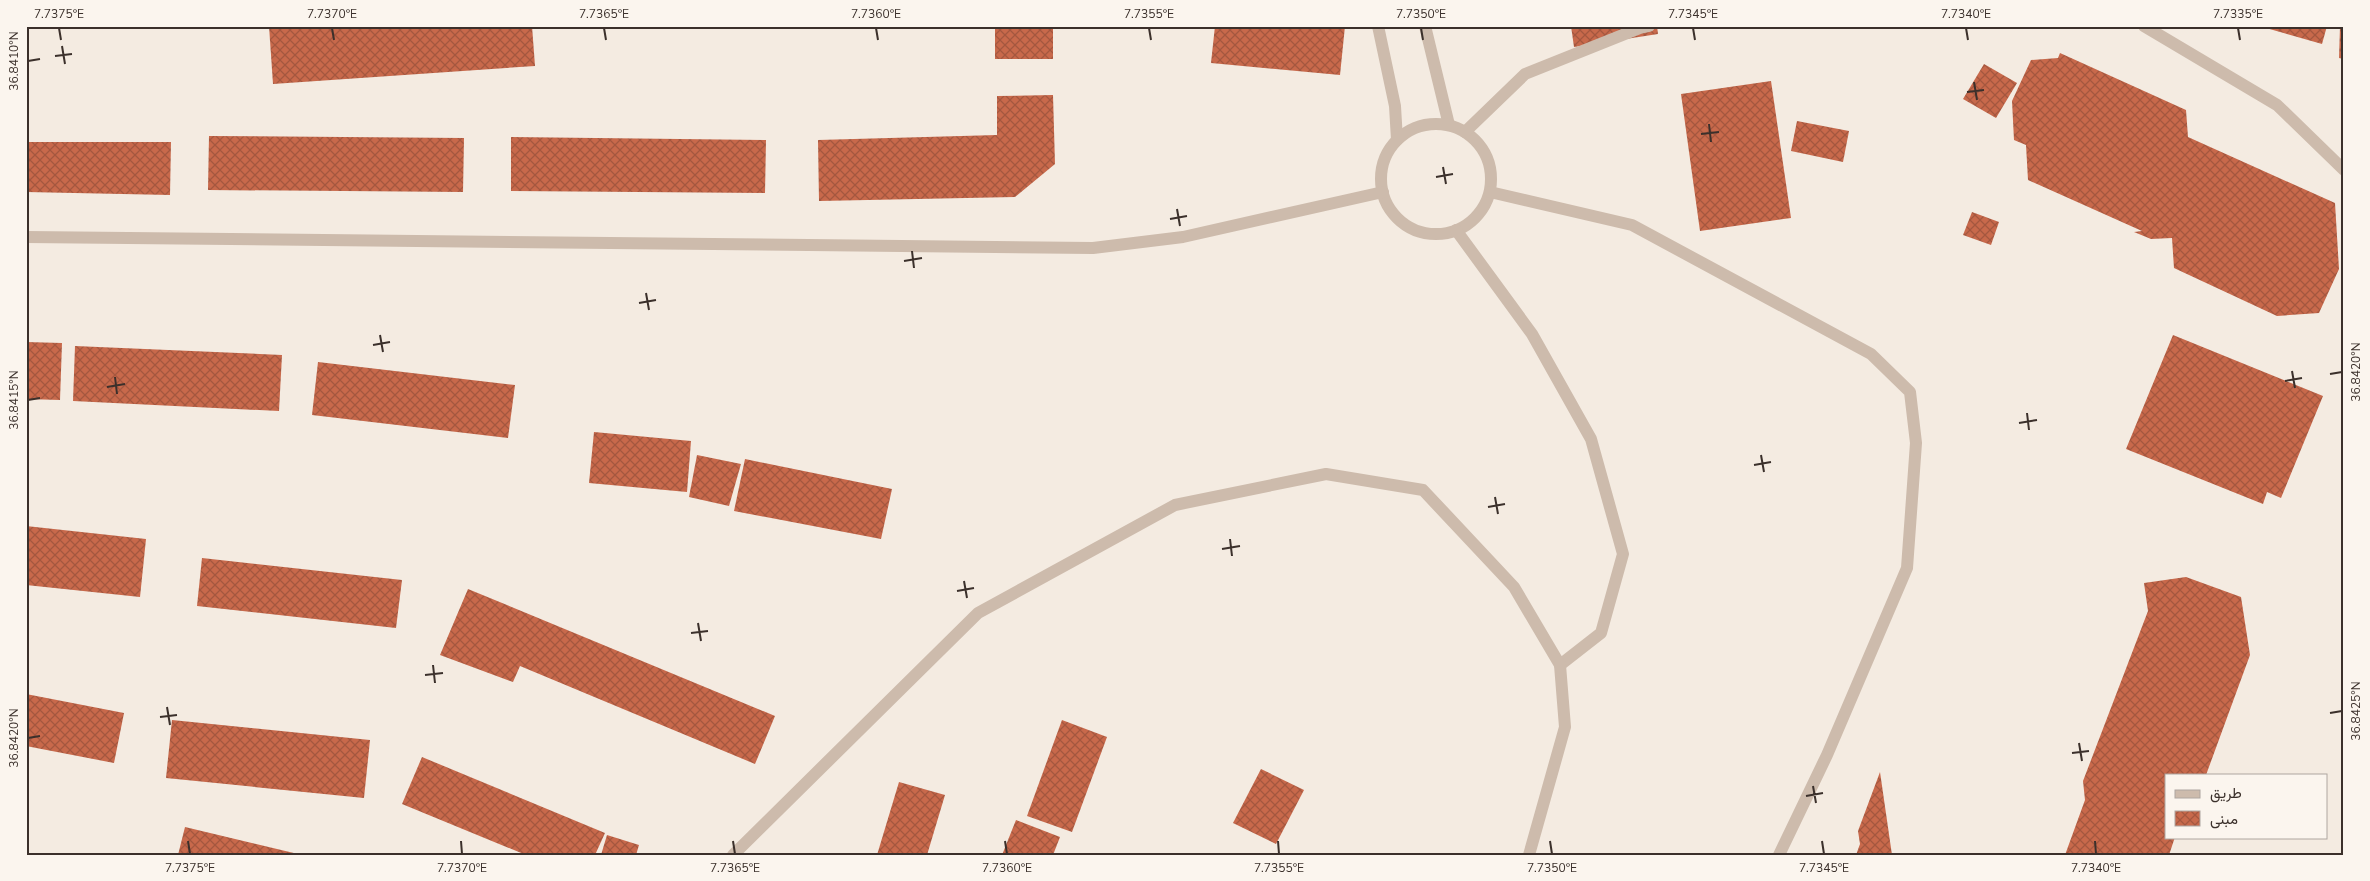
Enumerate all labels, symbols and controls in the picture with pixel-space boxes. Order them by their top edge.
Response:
text: 7.7375°E [34,6,84,22]
text: 7.7370°E [307,6,357,22]
text: 7.7365°E [579,6,629,22]
text: 7.7360°E [851,6,901,22]
text: 7.7355°E [1124,6,1174,22]
text: 7.7350°E [1396,6,1446,22]
text: 7.7345°E [1668,6,1718,22]
text: 7.7340°E [1941,6,1991,22]
text: 7.7335°E [2213,6,2263,22]
text: 36.8410°N [6,31,22,91]
text: 36.8420°N [2348,342,2364,402]
text: 36.8415°N [6,370,22,430]
text: 36.8425°N [2348,681,2364,741]
text: 36.8420°N [6,708,22,768]
legend [2165,774,2328,838]
text: طريق [2210,783,2242,803]
text: مبنى [2210,809,2238,829]
text: 7.7375°E [165,860,215,876]
text: 7.7370°E [437,860,487,876]
text: 7.7365°E [710,860,760,876]
text: 7.7360°E [982,860,1032,876]
text: 7.7355°E [1254,860,1304,876]
text: 7.7350°E [1527,860,1577,876]
text: 7.7345°E [1799,860,1849,876]
text: 7.7340°E [2071,860,2121,876]

